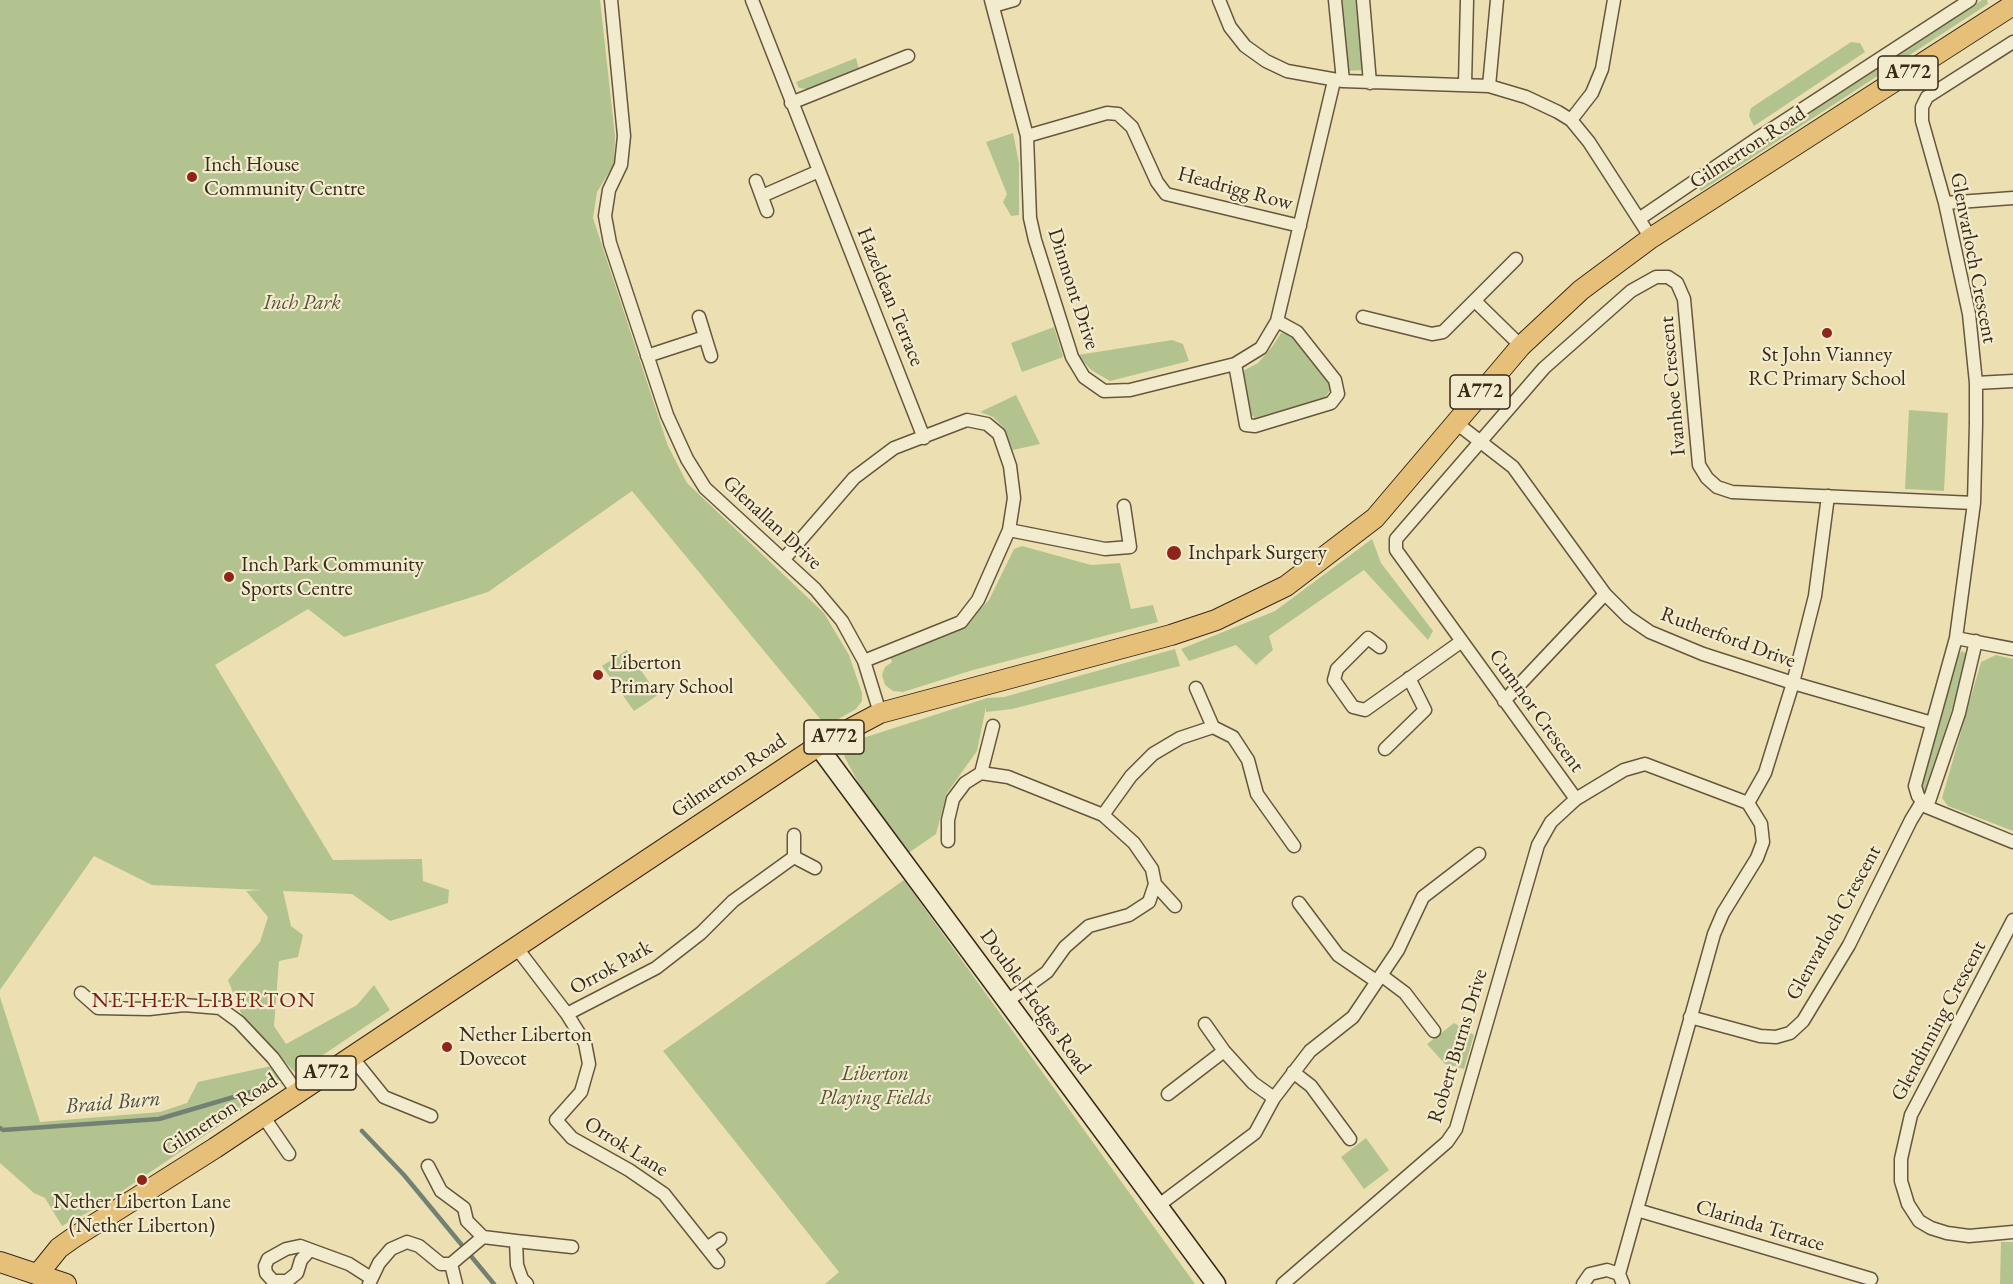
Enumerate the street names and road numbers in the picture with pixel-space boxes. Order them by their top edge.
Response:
road number: A772 [1878,56,1938,90]
street label: Gilmerton Road [1685,101,1811,195]
street label: Headrigg Row [1175,162,1295,216]
street label: Glenvarloch Crescent [1944,171,2002,345]
street label: Hazeldean Terrace [851,224,929,370]
street label: Dinmont Drive [1042,225,1104,353]
street label: Ivanhoe Crescent [1654,315,1692,457]
road number: A772 [1450,375,1510,409]
street label: Glenallan Drive [717,471,827,575]
street label: Rutherford Drive [1657,602,1799,674]
street label: Cumnor Crescent [1483,645,1589,777]
road number: A772 [804,720,864,754]
street label: Gilmerton Road [667,728,791,824]
street label: Glenvarloch Crescent [1781,841,1887,1005]
street label: Double Hedges Road [974,925,1096,1079]
street label: Orrok Park [566,935,656,1001]
street label: Glendinning Crescent [1886,936,1992,1106]
street label: Robert Burns Drive [1423,966,1493,1126]
road number: A772 [296,1056,356,1090]
street label: Gilmerton Road [157,1068,283,1162]
street label: Orrok Lane [579,1111,673,1183]
street label: Clarinda Terrace [1692,1194,1828,1258]

